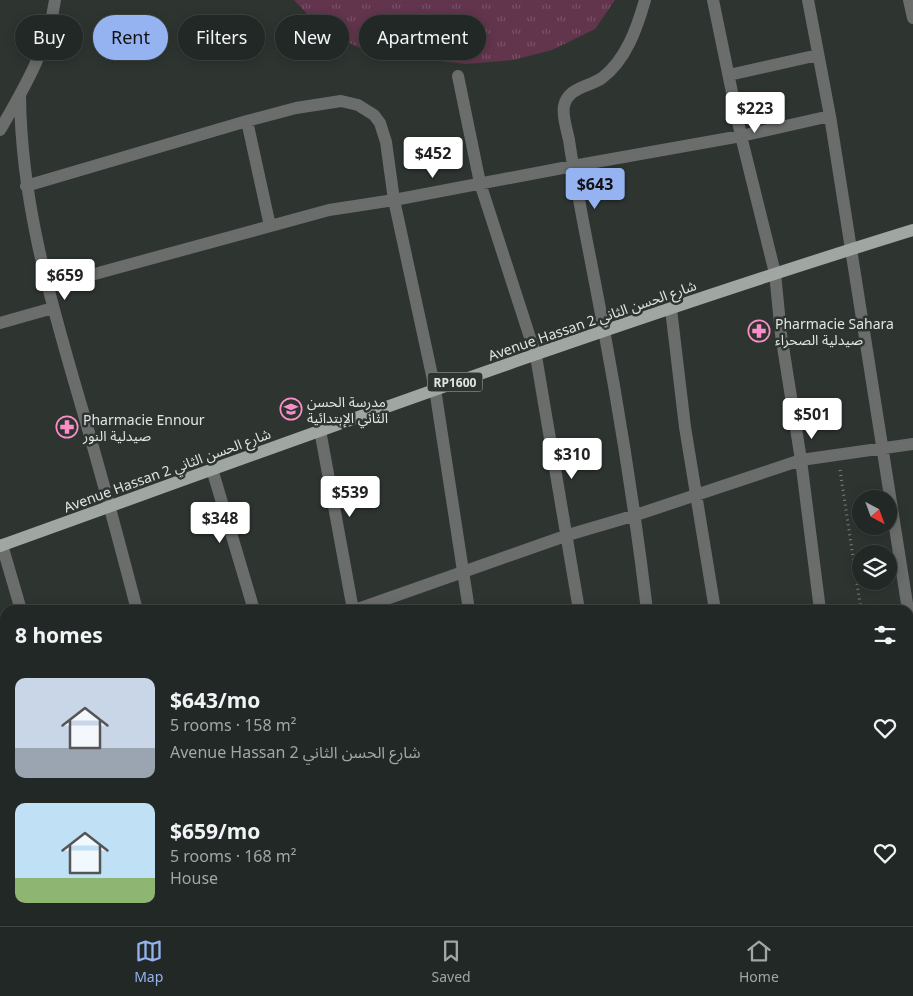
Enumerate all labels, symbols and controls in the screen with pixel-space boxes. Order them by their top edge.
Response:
chip: Buy [15,15,83,60]
chip: Rent [93,15,168,60]
chip: Filters [178,15,265,60]
chip: New [275,15,349,60]
chip: Apartment [359,15,486,60]
pin: $223 [725,92,785,134]
text: $223 [737,97,773,119]
pin: $452 [403,136,463,179]
text: $452 [415,142,451,164]
pin: $643 [565,168,625,210]
text: $643 [577,173,613,195]
pin: $659 [35,258,95,301]
text: $659 [47,264,83,286]
street label: Avenue Hassan 2 شارع الحسن الثاني [485,275,699,367]
place label: Pharmacie Sahara صيدلية الصحراء [775,314,894,349]
pharmacy icon: Pharmacie Sahara صيدلية الصحراء [747,319,771,343]
road number: RP1600 [428,372,482,392]
place label: مدرسة الحسن الثاني الإبتدائية [307,392,388,429]
school or university icon: مدرسة الحسن الثاني الإبتدائية [279,397,303,421]
pin: $501 [782,398,842,440]
text: $501 [794,403,830,425]
place label: Pharmacie Ennour صيدلية النور [82,410,205,445]
pharmacy icon: Pharmacie Ennour صيدلية النور [55,415,79,439]
street label: Avenue Hassan 2 شارع الحسن الثاني [61,424,274,519]
pin: $310 [542,438,602,480]
text: $310 [554,443,590,465]
pin: $539 [320,476,380,518]
text: $539 [332,481,368,503]
north arrow [852,490,898,535]
map controls [852,490,897,590]
pin: $348 [190,502,250,544]
text: $348 [202,507,238,529]
button: layers [852,545,897,590]
text: 8 homes [15,621,103,649]
icon: filters [871,621,899,649]
text: $643/mo [170,686,260,714]
icon: home [55,698,115,758]
text: 5 rooms · 158 m² [170,714,296,736]
icon: heart [871,714,899,742]
text: Avenue Hassan 2 شارع الحسن الثاني [170,741,420,763]
text: $659/mo [170,817,260,845]
icon: home [55,823,115,883]
icon: heart [871,839,899,867]
text: 5 rooms · 168 m² [170,845,296,867]
text: House [170,867,218,889]
tab: Map [134,937,163,986]
tab: Saved [432,937,471,986]
tab: Home [739,937,779,986]

